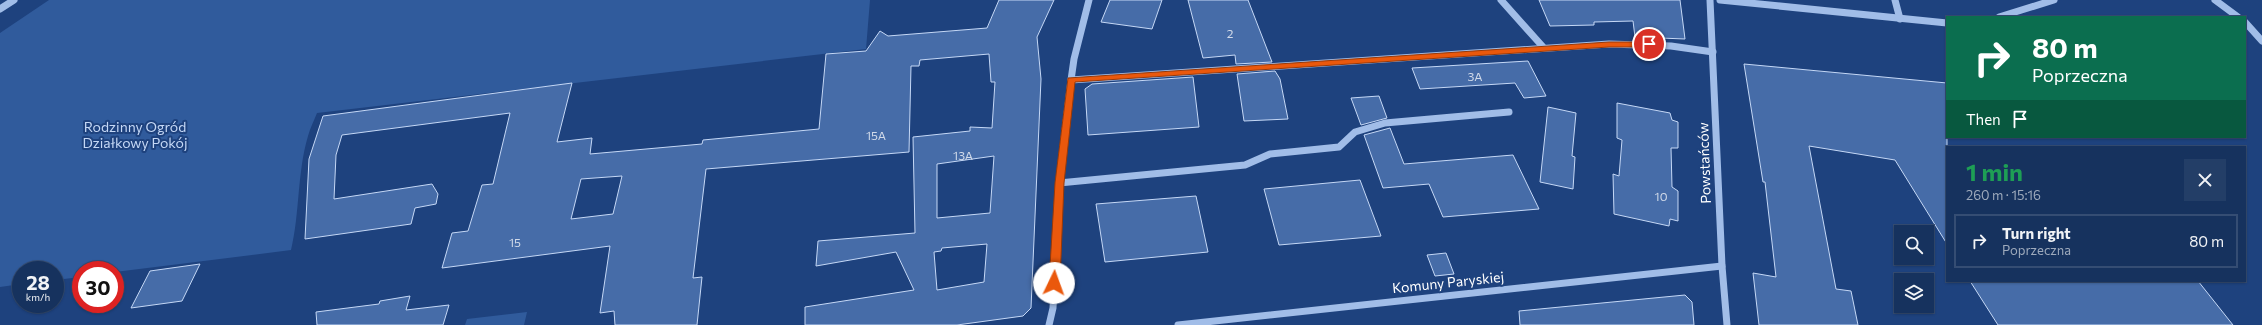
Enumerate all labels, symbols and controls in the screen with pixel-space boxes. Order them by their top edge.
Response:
house number: 2 [1227,26,1234,40]
pin [1632,27,1666,61]
text: 80 m [2032,30,2098,64]
icon: right [1966,32,2018,84]
icon: arrive [1638,33,1660,55]
text: Poprzeczna [2032,64,2128,86]
house number: 3A [1468,69,1482,83]
icon: arrive [2009,108,2031,130]
text: Then [1966,110,2001,128]
park label: Rodzinny Ogród Działkowy Pokój [82,118,188,151]
street label: Powstańców [1694,122,1714,204]
house number: 15A [866,128,886,142]
house number: 13A [953,148,973,162]
text: 1 min [1966,157,2023,186]
button: close [2184,159,2226,201]
text: 260 m · 15:16 [1966,187,2041,203]
house number: 10 [1655,189,1668,203]
text: Turn right [2002,224,2071,242]
map controls [1894,225,1934,313]
button: search [1894,225,1934,265]
icon: right [1968,230,1990,252]
text: 80 m [2189,232,2224,250]
house number: 15 [509,235,521,249]
text: Poprzeczna [2002,242,2071,258]
speed limit sign: 30 [72,261,124,313]
position arrow [1033,262,1075,304]
street label: Komuny Paryskiej [1391,268,1505,296]
text: 28 [26,270,50,294]
button: layers [1894,273,1934,313]
text: km/h [26,291,50,303]

